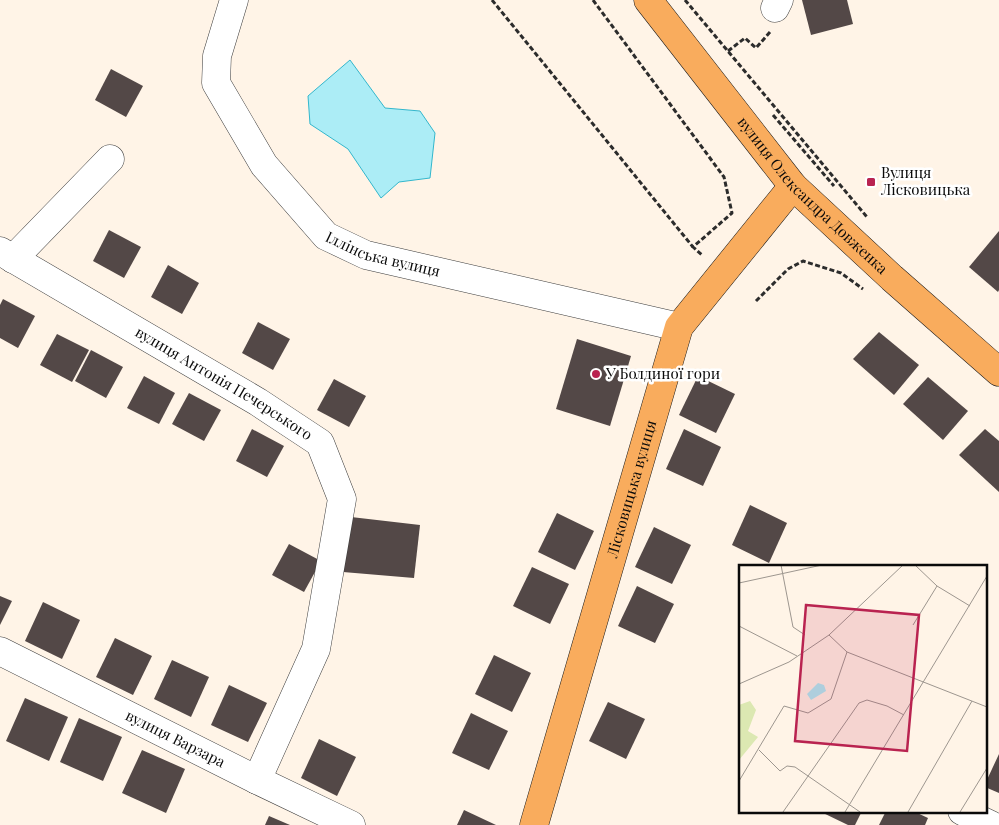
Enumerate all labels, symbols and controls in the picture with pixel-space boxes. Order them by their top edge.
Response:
street label: вулиця Олександра Довженка [734,112,893,278]
place label: Вулиця Лісковицька [880,162,971,199]
marker: Вулиця Лісковицька [865,176,877,188]
street label: Іллінська вулиця [322,226,442,281]
street label: вулиця Антонія Печерського [132,321,317,444]
place label: У Болдиної гори [605,363,720,383]
marker: У Болдиної гори [590,368,602,380]
street label: Лісковицька вулиця [601,418,660,561]
inset map [739,565,986,812]
street label: вулиця Варзара [122,705,229,772]

